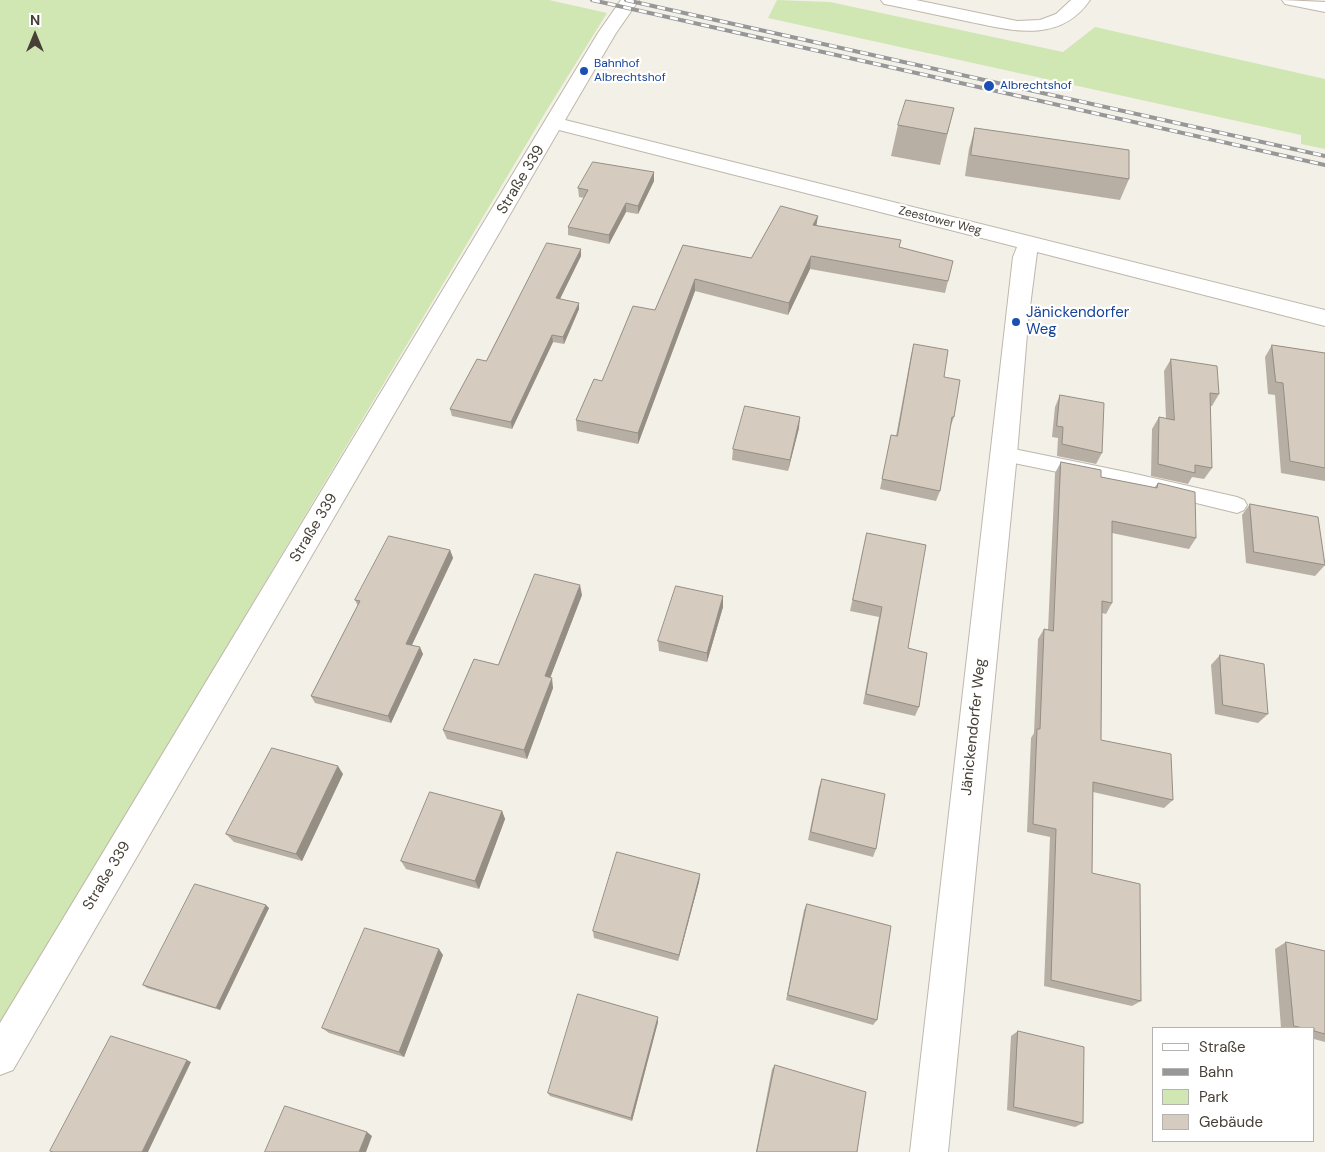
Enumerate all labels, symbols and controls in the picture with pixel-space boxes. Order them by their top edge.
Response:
north arrow [10,10,60,60]
text: N [30,11,40,29]
place label: Bahnhof Albrechtshof [594,57,666,85]
marker: Bahnhof Albrechtshof [578,65,590,77]
marker: Albrechtshof [982,79,996,93]
place label: Albrechtshof [1000,79,1072,93]
street label: Straße 339 [493,142,549,218]
street label: Zeestower Weg [897,204,983,238]
place label: Jänickendorfer Weg [1026,304,1129,339]
marker: Jänickendorfer Weg [1010,316,1022,328]
street label: Straße 339 [286,490,342,566]
street label: Jänickendorfer Weg [958,657,990,797]
street label: Straße 339 [79,838,135,914]
legend [1152,1027,1315,1142]
text: Straße [1199,1037,1246,1057]
text: Bahn [1199,1062,1233,1082]
text: Park [1199,1087,1229,1107]
text: Gebäude [1199,1112,1263,1132]

